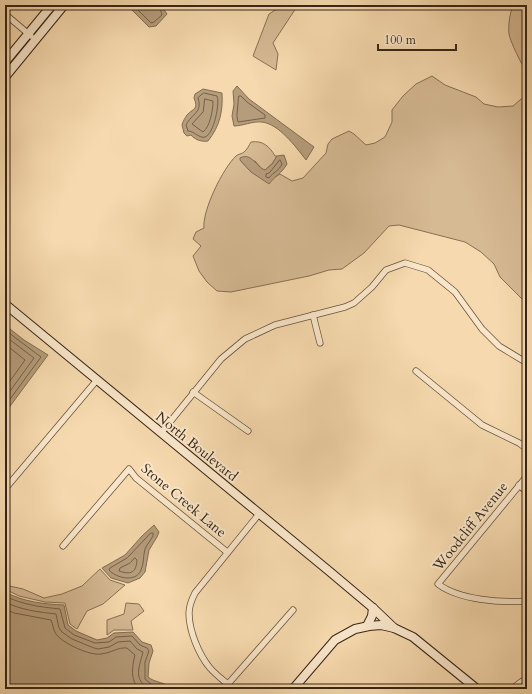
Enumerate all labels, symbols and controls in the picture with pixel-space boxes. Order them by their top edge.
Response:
scale bar [378,26,456,52]
text: 100 m [384,32,417,48]
street label: North Boulevard [152,407,242,486]
street label: Stone Creek Lane [137,459,230,542]
street label: Woodcliff Avenue [428,478,512,576]

